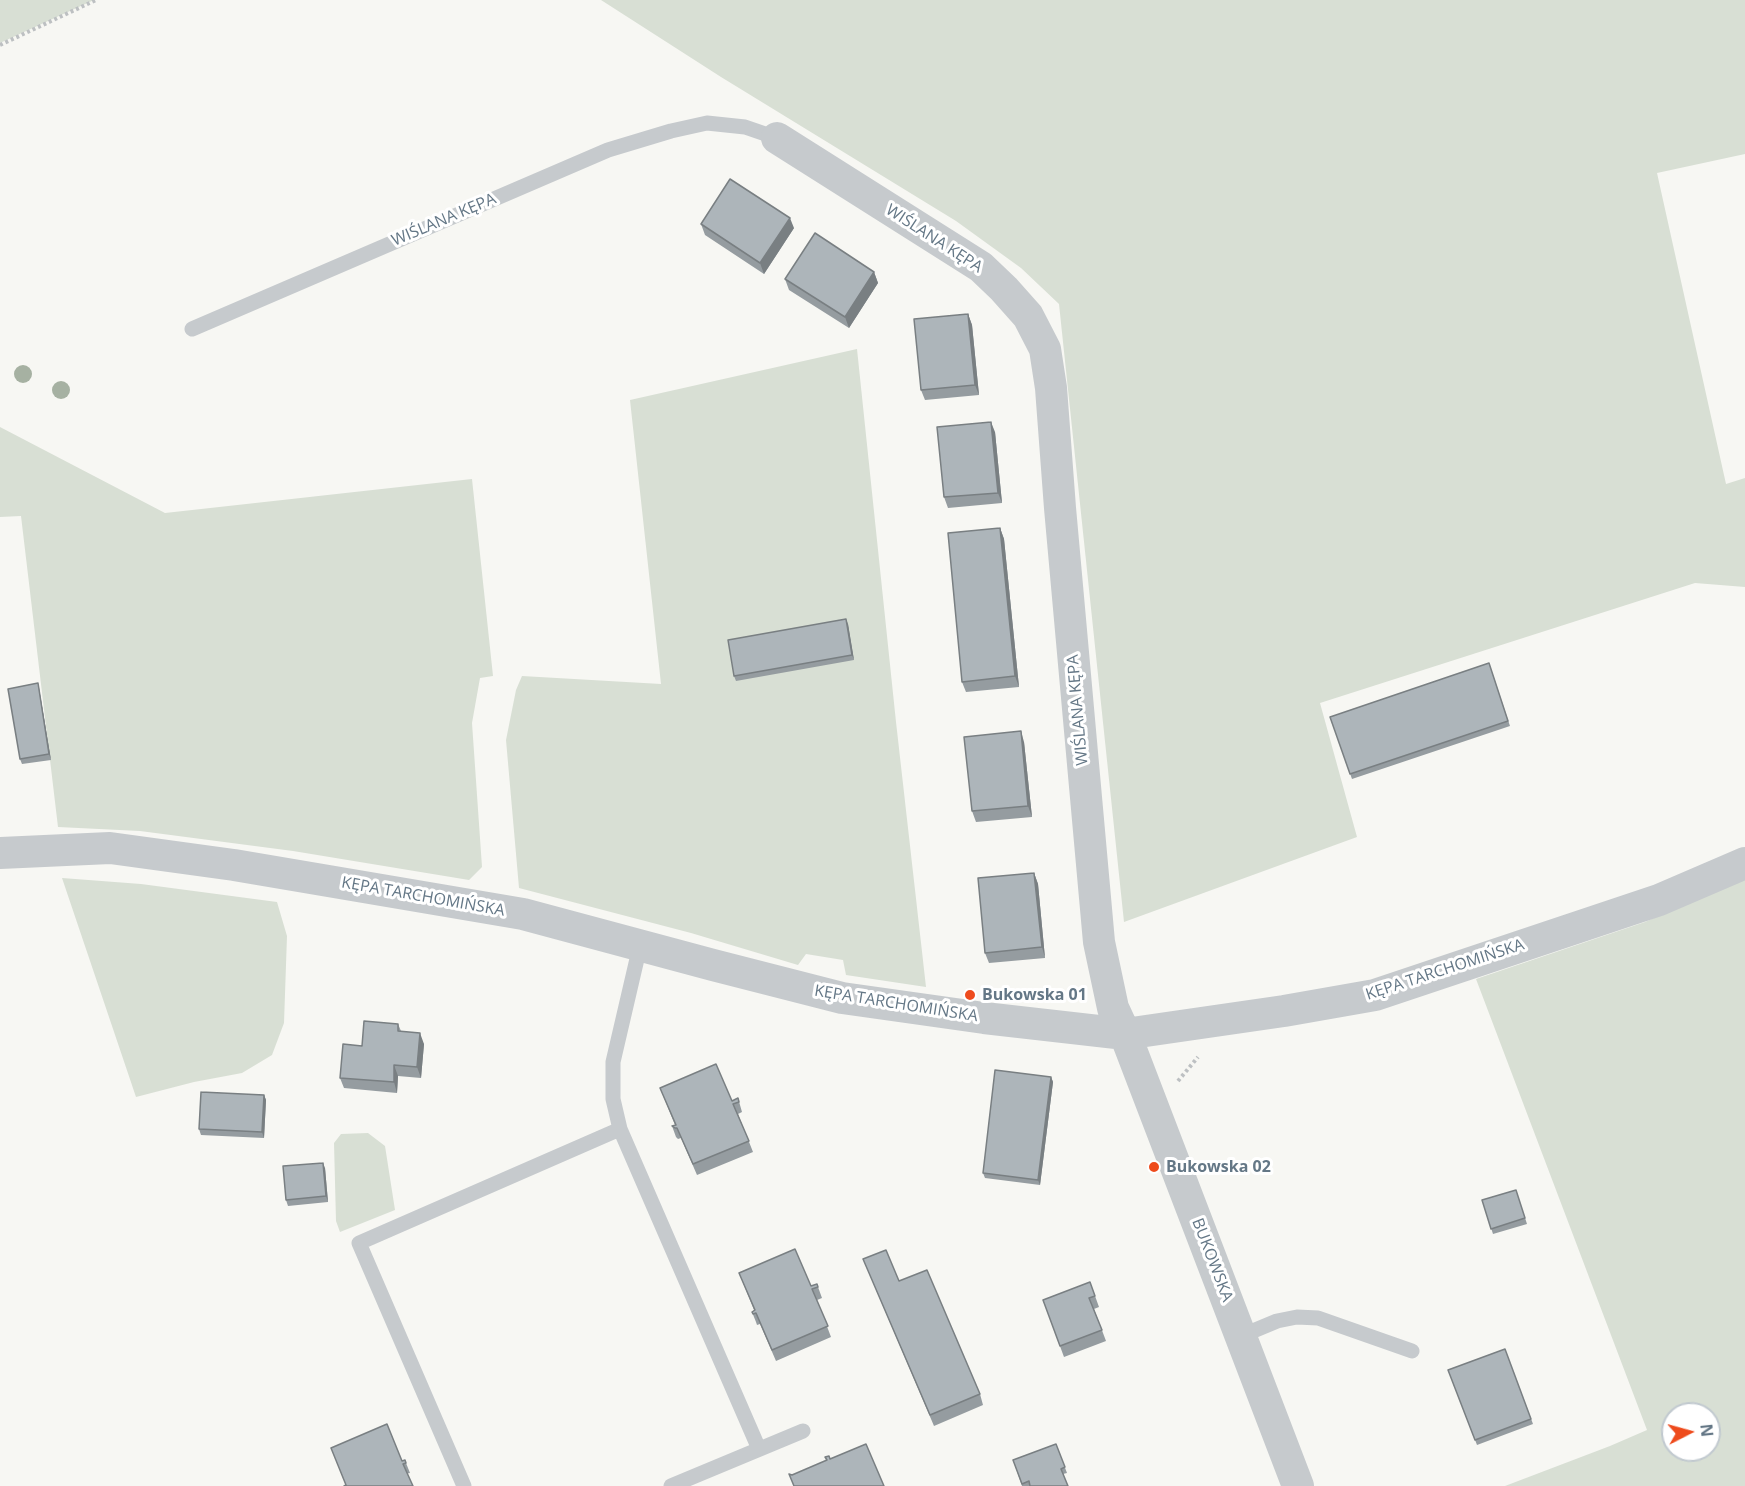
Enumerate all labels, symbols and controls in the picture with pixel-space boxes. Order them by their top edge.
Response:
street label: WIŚLANA KĘPA [389,189,499,251]
street label: WIŚLANA KĘPA [882,201,986,277]
street label: WIŚLANA KĘPA [1064,654,1092,766]
street label: KĘPA TARCHOMIŃSKA [340,873,506,921]
street label: KĘPA TARCHOMIŃSKA [1363,935,1527,1005]
street label: KĘPA TARCHOMIŃSKA [813,982,979,1026]
place label: Bukowska 01 [982,985,1087,1005]
marker: Bukowska 01 [963,988,977,1002]
place label: Bukowska 02 [1166,1157,1271,1177]
marker: Bukowska 02 [1147,1160,1161,1174]
street label: BUKOWSKA [1187,1216,1237,1304]
north arrow [1661,1402,1721,1462]
text: N [1695,1423,1719,1438]

